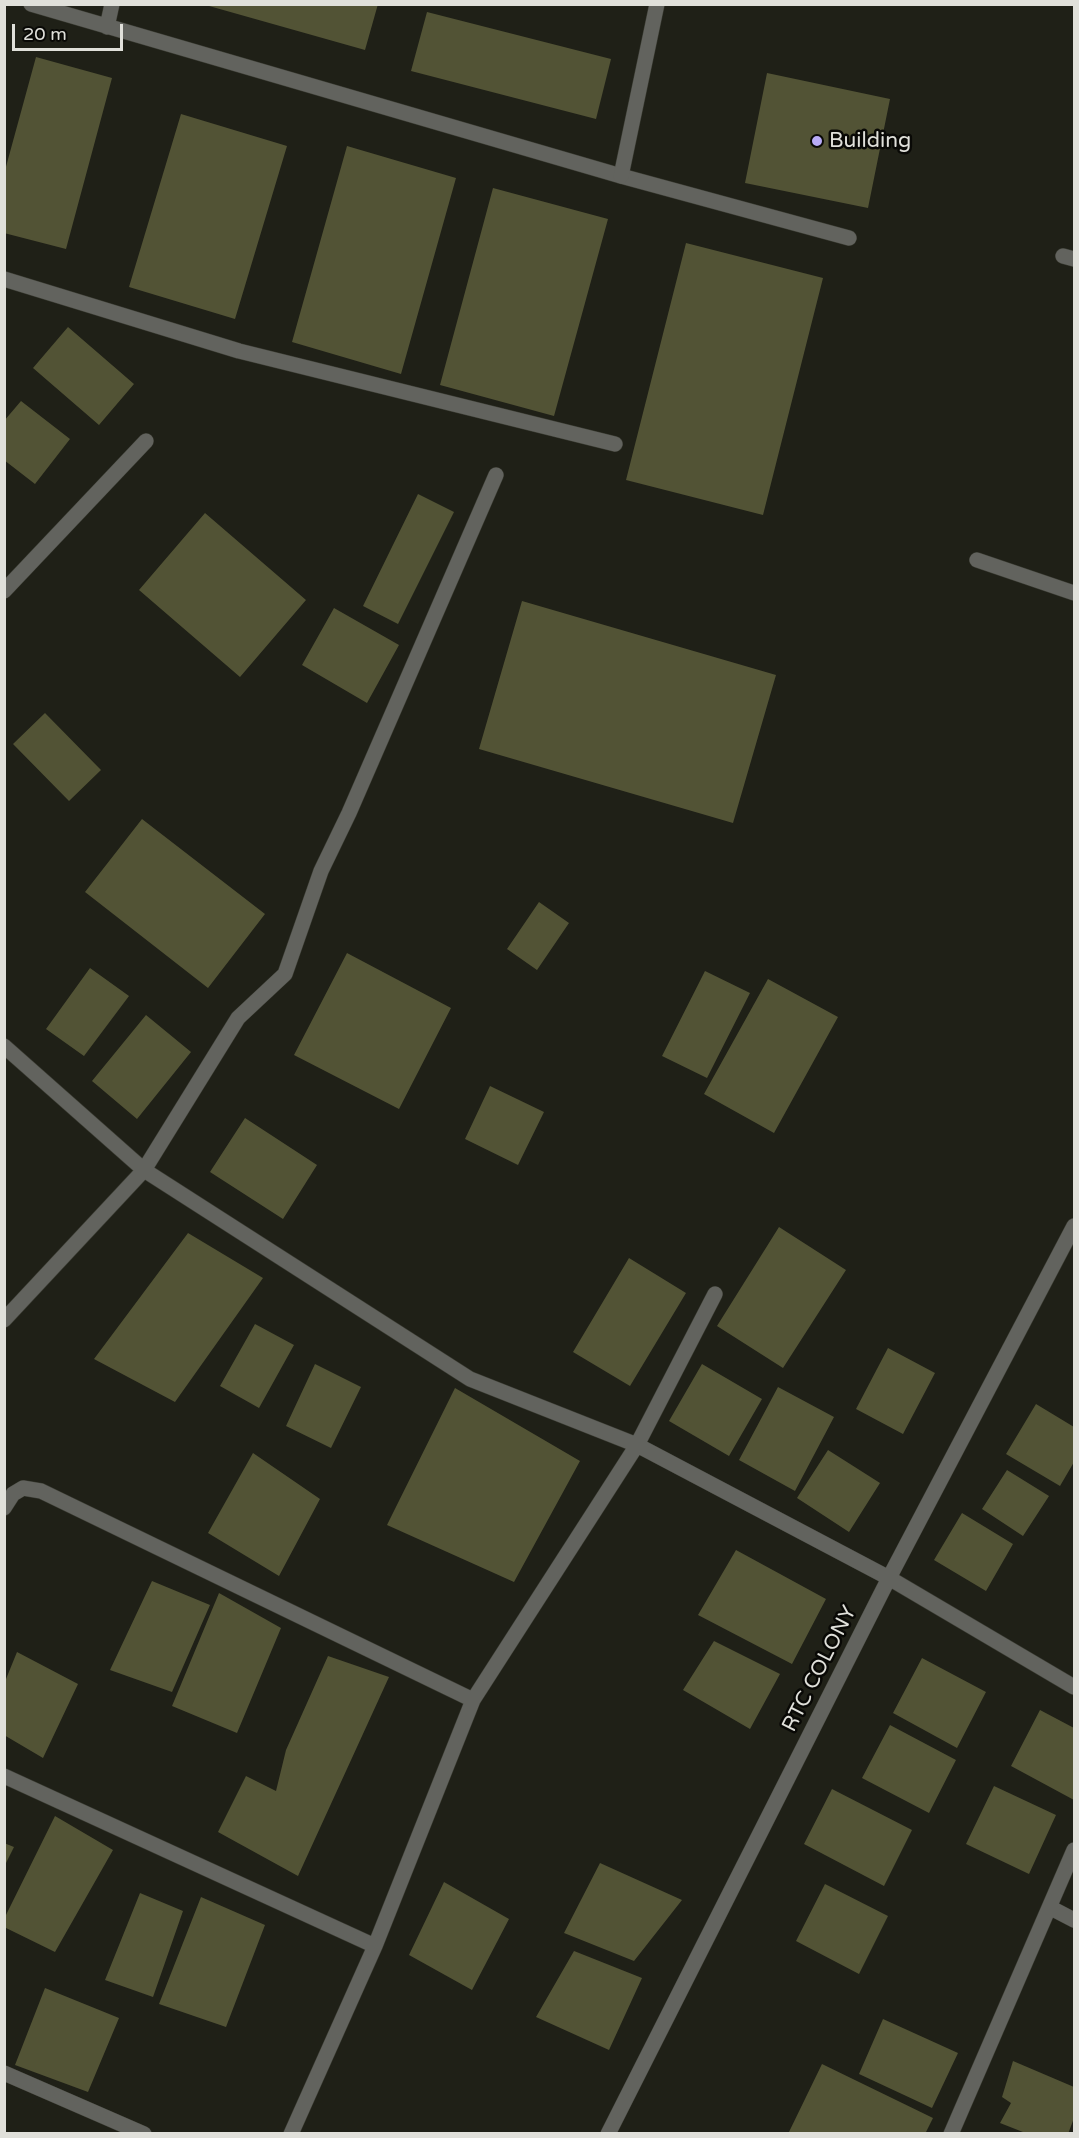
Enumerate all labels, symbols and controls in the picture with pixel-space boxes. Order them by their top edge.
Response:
scale bar [15,12,126,50]
text: 20 m [23,23,67,45]
place label: Building [829,128,911,154]
marker: Building [810,134,824,148]
street label: RTC COLONY [777,1602,863,1736]

